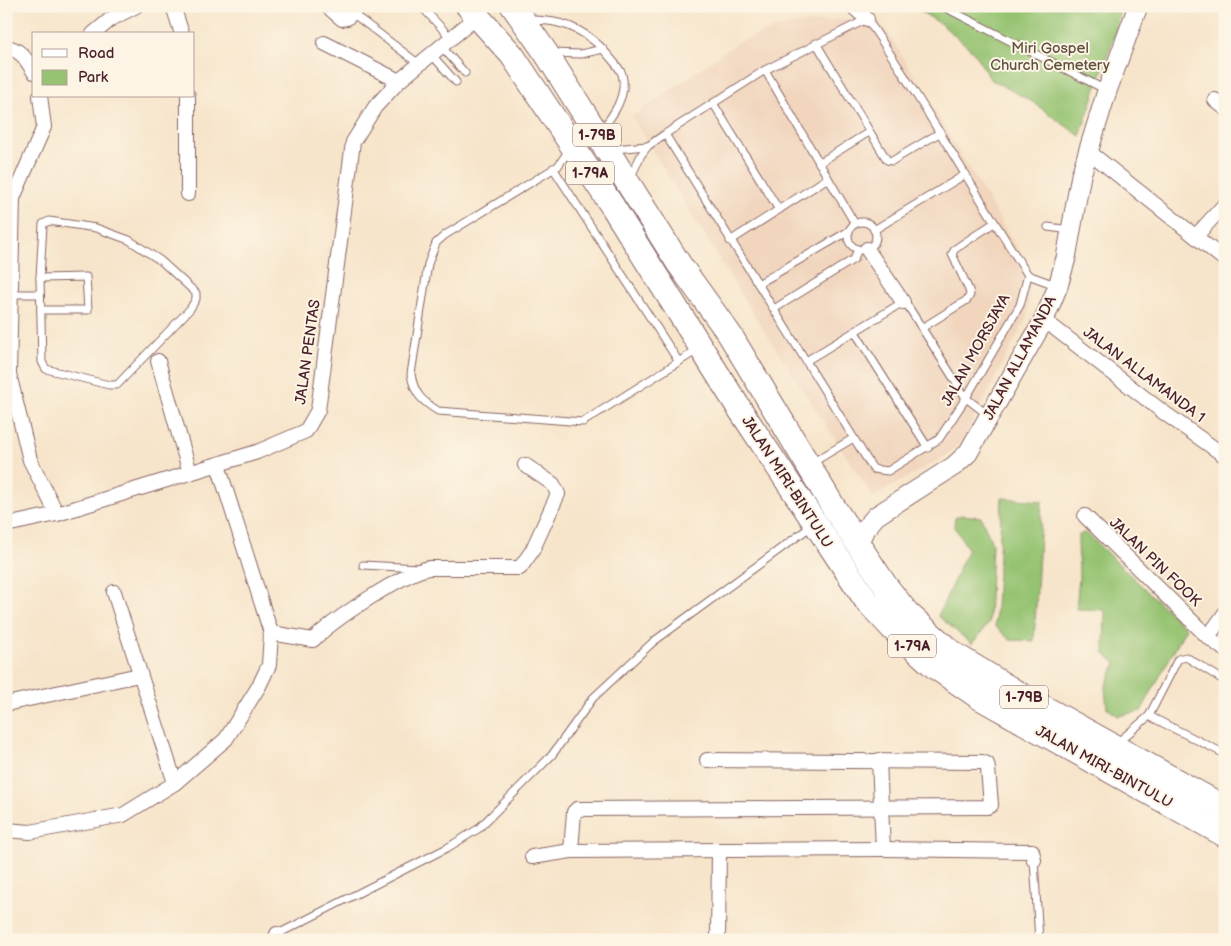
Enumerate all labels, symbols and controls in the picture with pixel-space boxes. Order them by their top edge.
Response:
legend [32,32,195,98]
park label: Miri Gospel Church Cemetery [990,39,1110,75]
text: Road [78,44,114,63]
text: Park [78,68,109,87]
road number: 1-79B [573,124,621,146]
road number: 1-79A [566,162,614,184]
street label: JALAN MORSJAYA [937,290,1015,409]
street label: JALAN ALLAMANDA [979,292,1061,423]
street label: JALAN PENTAS [291,298,325,406]
street label: JALAN ALLAMANDA 1 [1079,323,1209,427]
street label: JALAN MIRI-BINTULU [737,412,837,552]
street label: JALAN PIN FOOK [1105,513,1205,611]
road number: 1-79A [888,634,936,658]
road number: 1-79B [1000,686,1048,709]
street label: JALAN MIRI-BINTULU [1032,721,1176,813]

